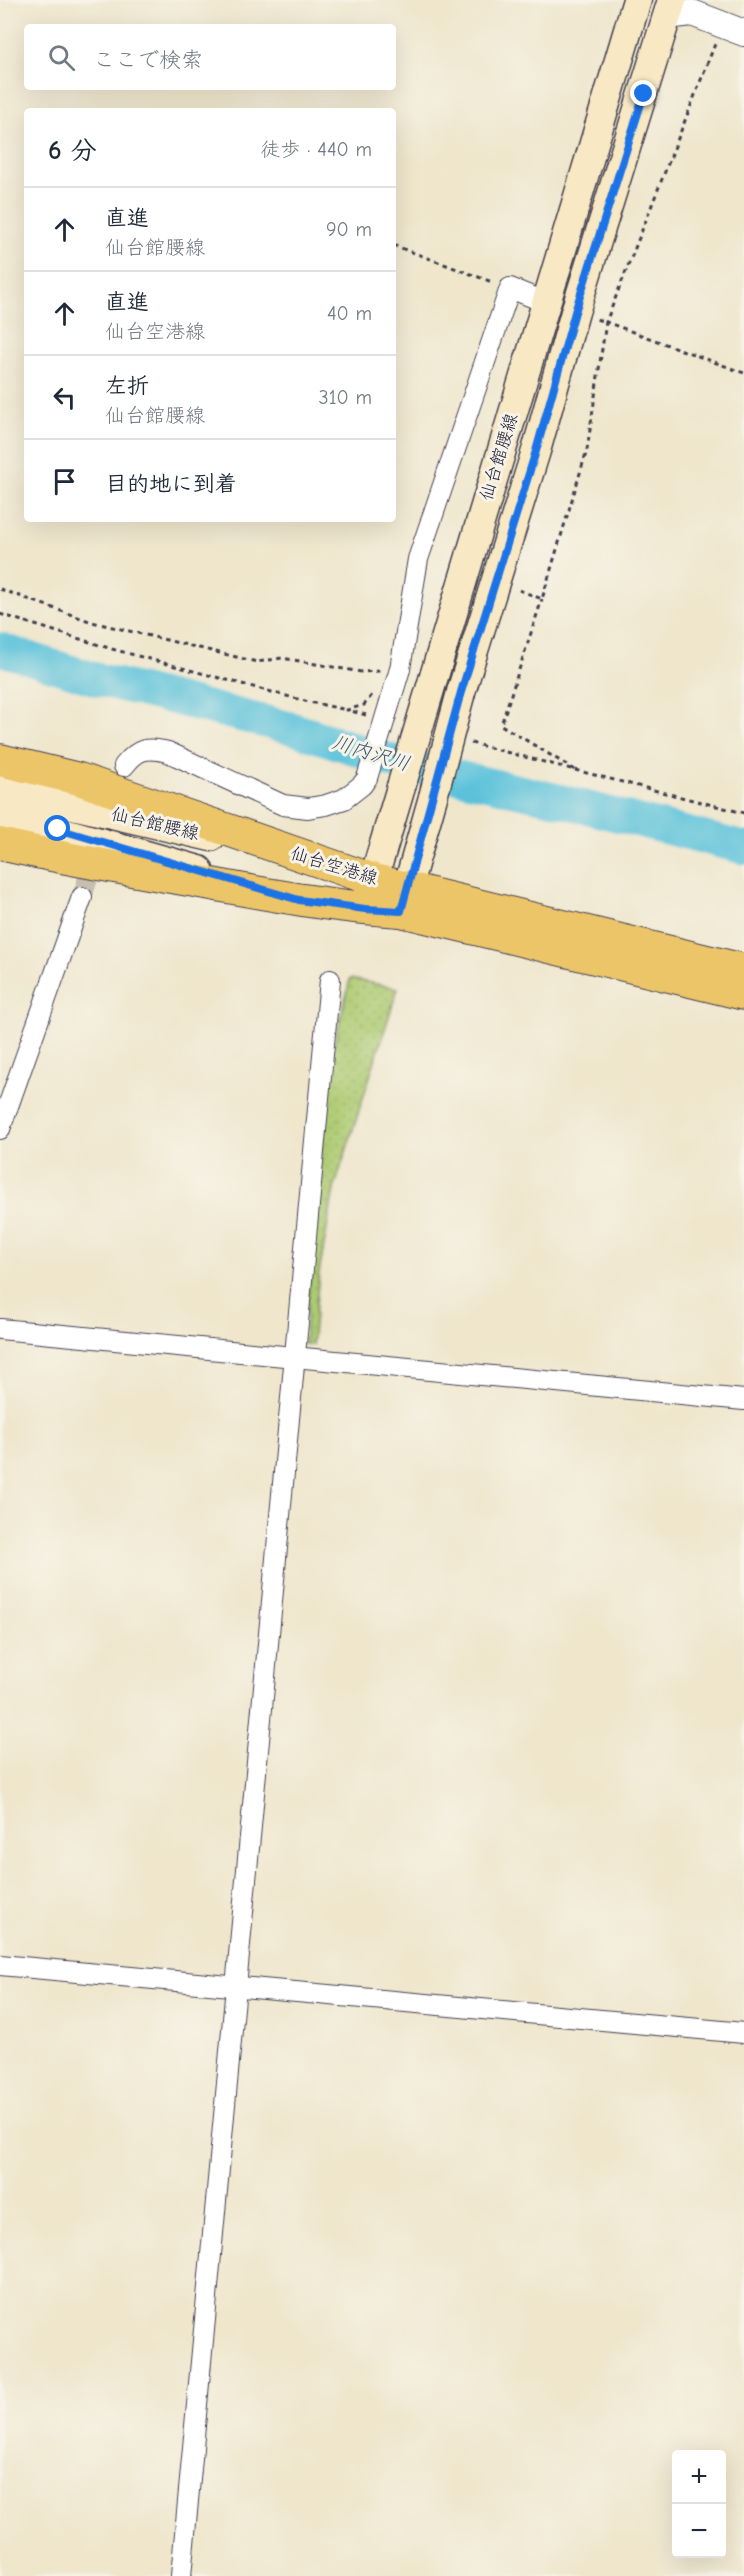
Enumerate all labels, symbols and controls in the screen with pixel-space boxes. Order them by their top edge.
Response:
search box [24,24,396,90]
icon: search [45,41,78,74]
text: ここで検索 [93,47,203,73]
route end [630,80,656,106]
text: 6 分 [48,136,97,166]
text: 徒歩 · 440 m [260,138,372,161]
text: 直進 [105,205,149,231]
icon: ahead [48,213,81,246]
text: 90 m [326,218,372,241]
text: 仙台館腰線 [105,236,205,259]
text: 直進 [105,289,149,315]
icon: ahead [48,297,81,330]
text: 40 m [327,302,372,325]
text: 仙台空港線 [105,320,205,343]
text: 左折 [105,373,149,399]
icon: left [48,381,81,414]
text: 310 m [319,386,372,409]
text: 仙台館腰線 [105,404,205,427]
street label: 仙台館腰線 [476,411,522,503]
icon: arrive [48,465,81,498]
text: 目的地に到着 [105,471,237,497]
water label: 川内沢川 [329,730,413,776]
street label: 仙台館腰線 [109,804,201,844]
route start [44,815,70,841]
street label: 仙台空港線 [288,843,380,889]
map controls [672,2450,726,2558]
button: + [672,2450,726,2504]
button: − [672,2504,726,2558]

